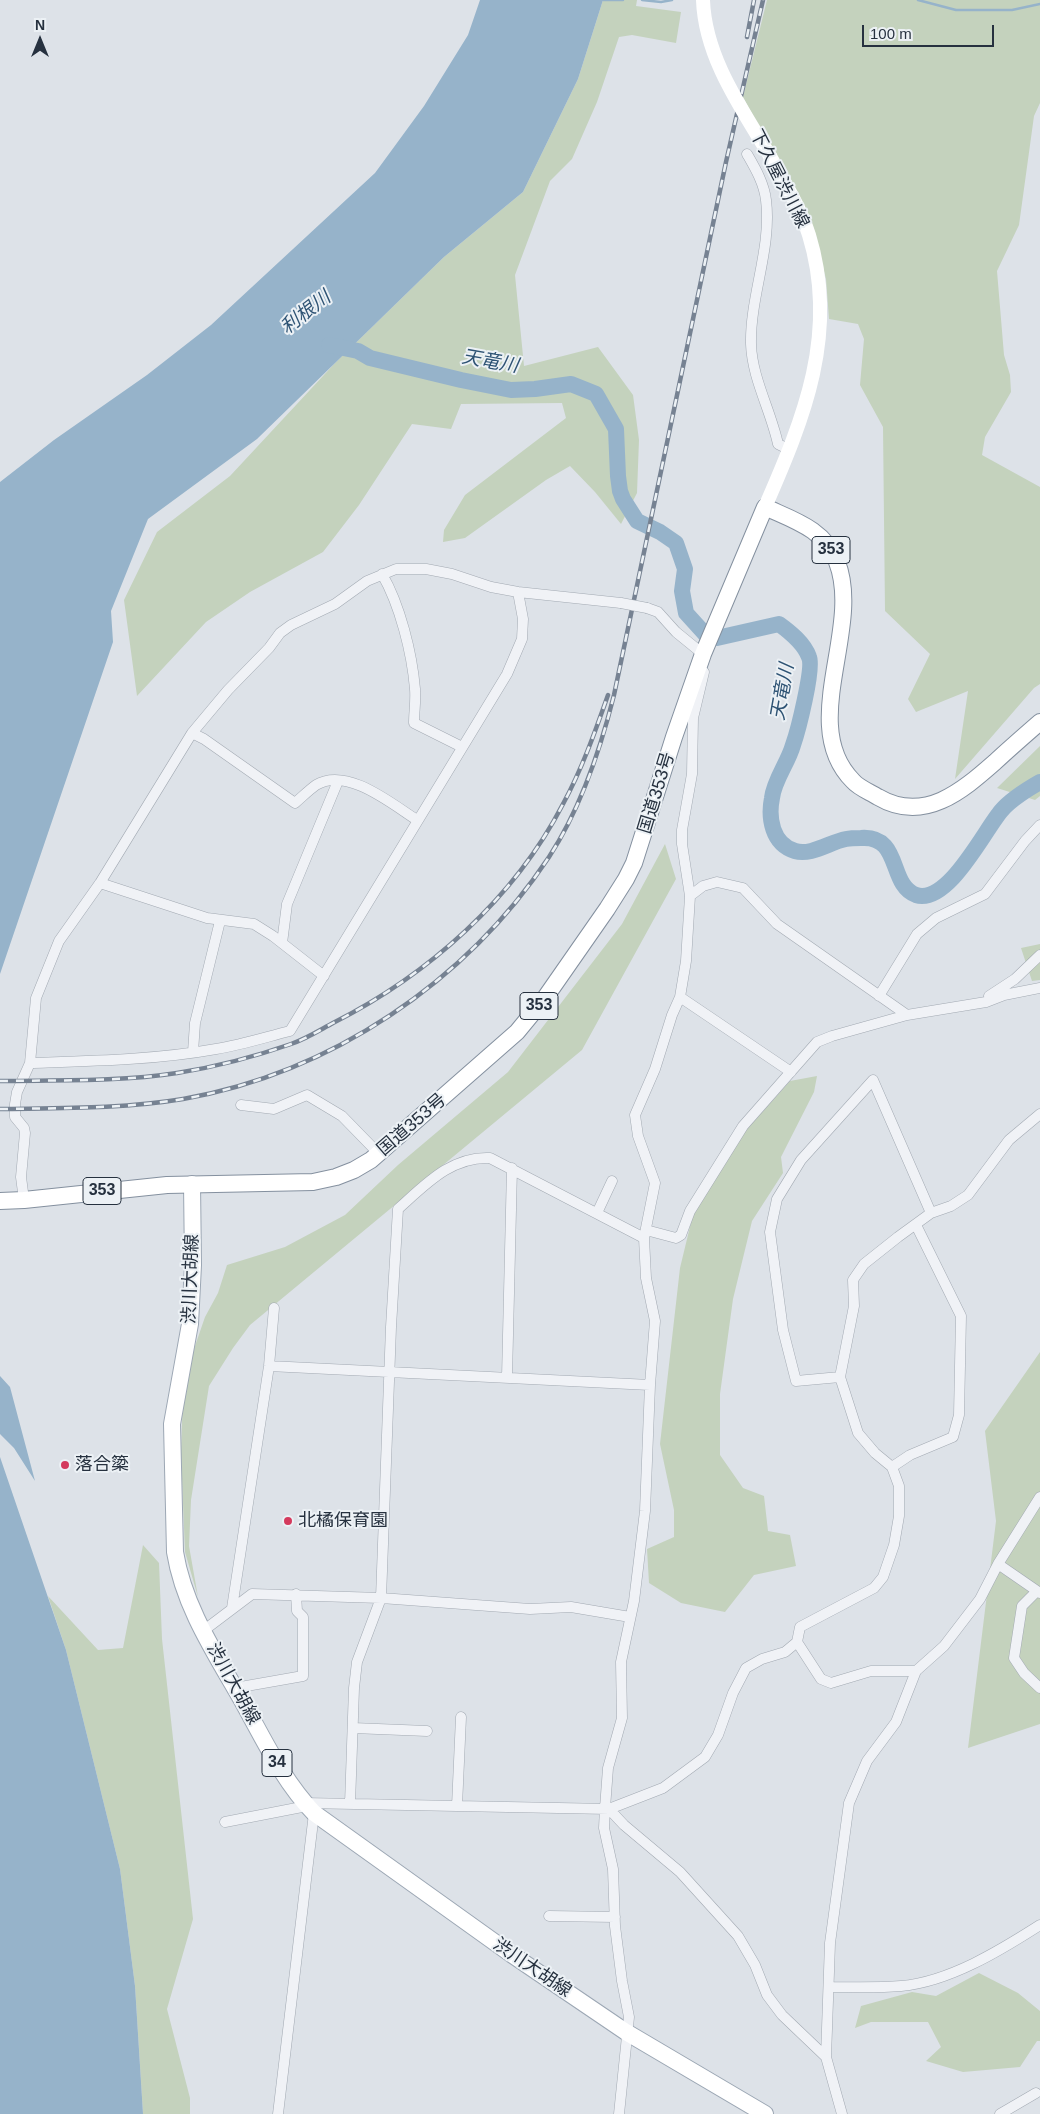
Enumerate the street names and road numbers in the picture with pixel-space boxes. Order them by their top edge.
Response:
street label: 下久屋渋川線 [745,126,813,232]
road number: 353 [812,536,850,564]
street label: 国道353号 [634,750,680,836]
road number: 353 [520,992,558,1019]
street label: 国道353号 [373,1089,451,1161]
road number: 353 [83,1178,121,1204]
street label: 渋川大胡線 [179,1234,203,1324]
street label: 渋川大胡線 [202,1639,264,1729]
road number: 34 [262,1750,292,1776]
street label: 渋川大胡線 [489,1934,575,2002]

